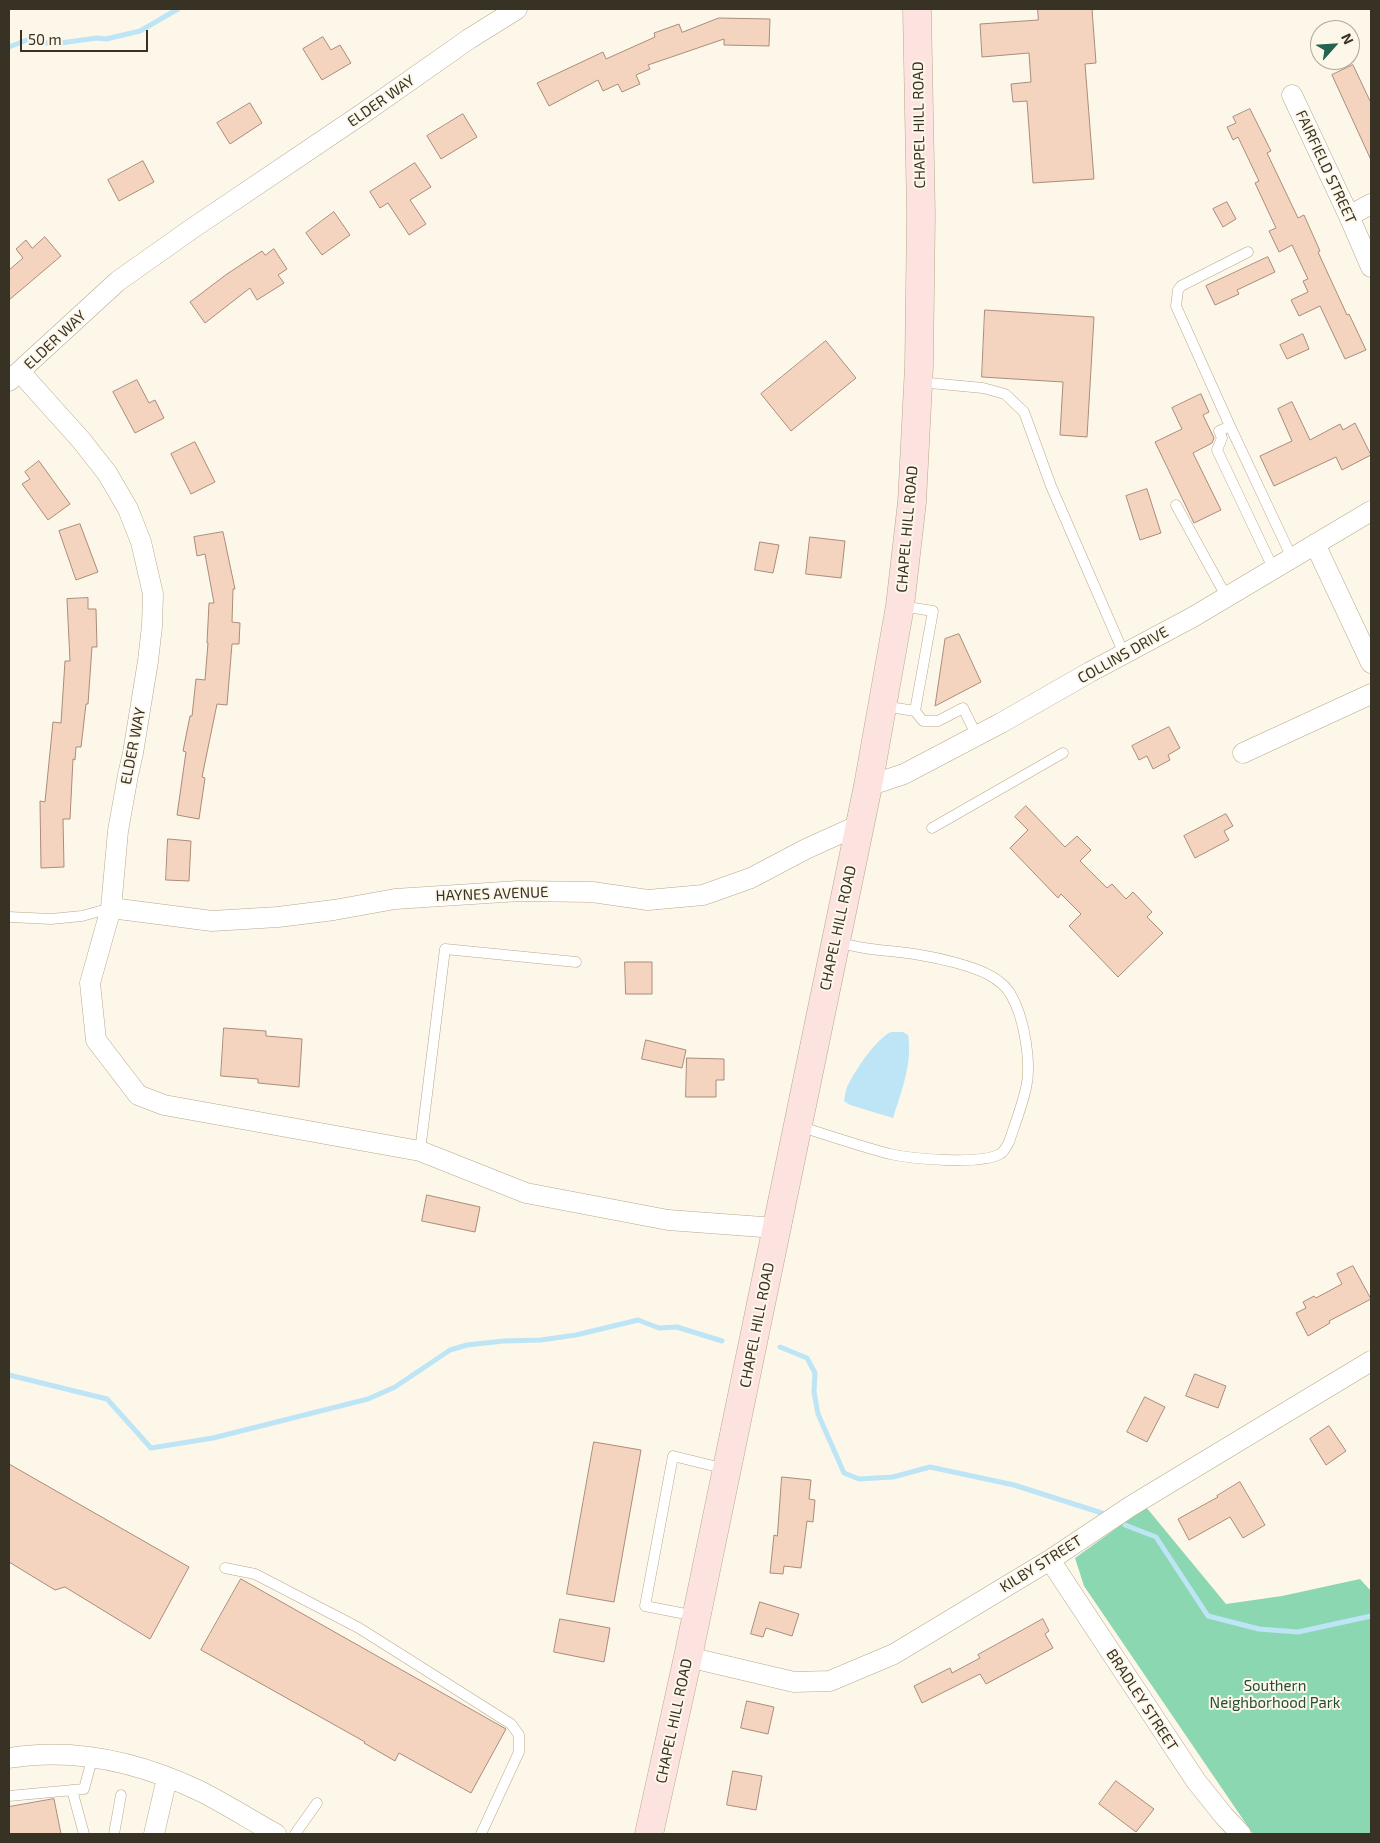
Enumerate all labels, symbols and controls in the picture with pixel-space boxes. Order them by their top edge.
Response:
scale bar [22,20,150,52]
north arrow [1310,20,1360,70]
text: 50 m [28,30,62,48]
text: N [1338,30,1358,47]
street label: CHAPEL HILL ROAD [909,61,929,189]
street label: ELDER WAY [344,71,418,131]
street label: FAIRFIELD STREET [1292,107,1360,227]
street label: ELDER WAY [20,307,90,373]
street label: CHAPEL HILL ROAD [892,465,922,593]
street label: COLLINS DRIVE [1075,623,1171,687]
street label: ELDER WAY [117,706,149,786]
street label: CHAPEL HILL ROAD [816,864,860,992]
street label: HAYNES AVENUE [435,883,549,905]
street label: CHAPEL HILL ROAD [736,1261,778,1389]
street label: KILBY STREET [997,1532,1085,1596]
street label: BRADLEY STREET [1102,1646,1182,1754]
street label: CHAPEL HILL ROAD [652,1657,696,1785]
park label: Southern Neighborhood Park [1210,1677,1340,1712]

